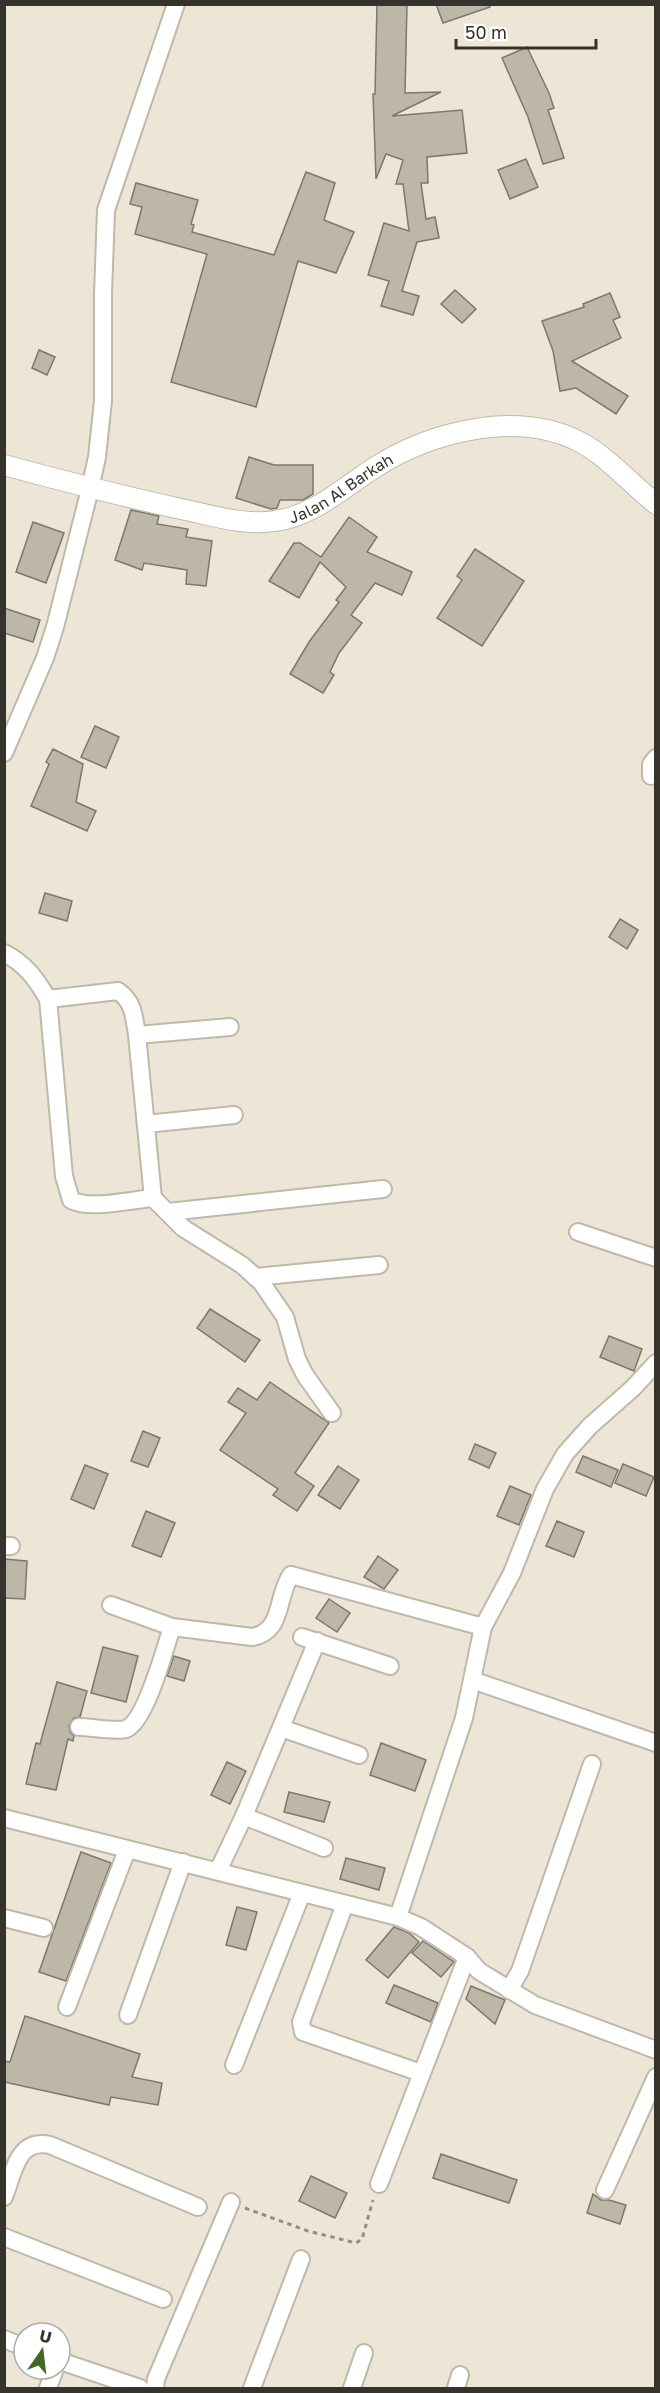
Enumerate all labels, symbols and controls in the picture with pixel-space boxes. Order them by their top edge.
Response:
scale bar [456,12,596,50]
text: 50 m [465,21,507,43]
street label: Jalan Al Barkah [286,449,396,528]
north arrow [12,2321,72,2381]
text: U [38,2325,54,2348]

